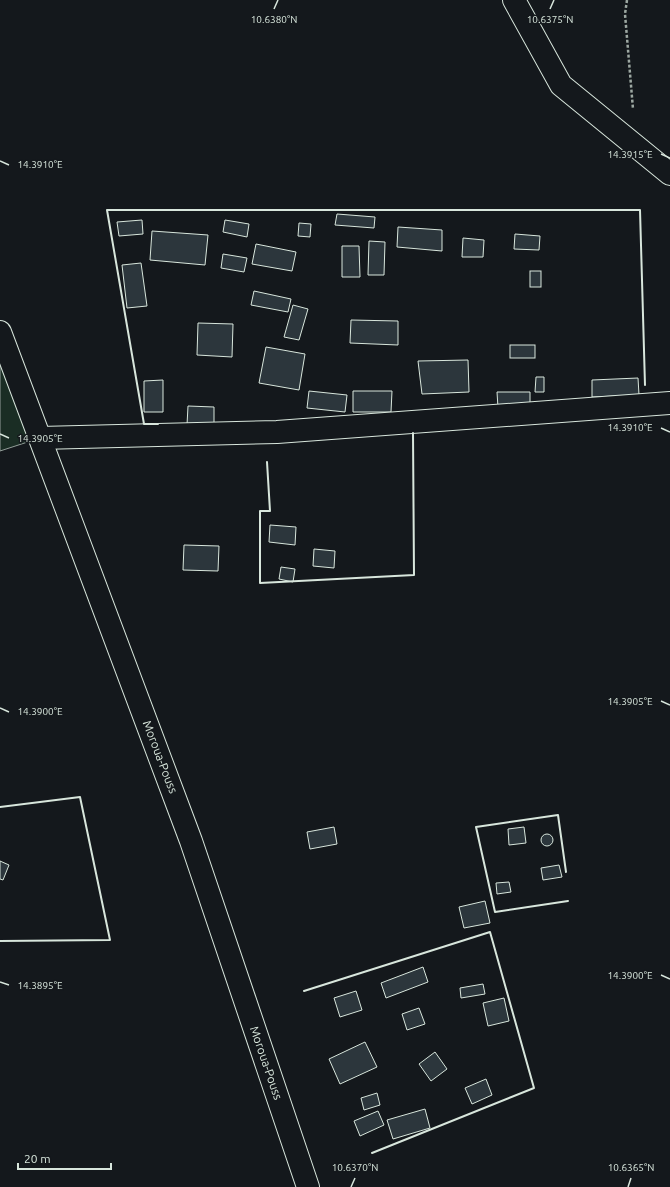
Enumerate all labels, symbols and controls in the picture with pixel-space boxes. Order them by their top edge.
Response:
text: 10.6380°N [251,14,297,25]
text: 10.6375°N [527,14,573,25]
text: 14.3915°E [607,149,653,160]
text: 14.3910°E [17,159,63,170]
text: 14.3910°E [607,422,653,433]
text: 14.3905°E [17,433,63,444]
text: 14.3905°E [607,696,653,707]
text: 14.3900°E [17,706,63,717]
street label: Moroua-Pouss [141,719,180,795]
text: 14.3900°E [607,970,653,981]
text: 14.3895°E [17,980,63,991]
street label: Moroua-Pouss [248,1024,285,1101]
scale bar [18,1145,111,1171]
text: 20 m [24,1152,51,1165]
text: 10.6370°N [332,1162,378,1173]
text: 10.6365°N [608,1162,654,1173]

